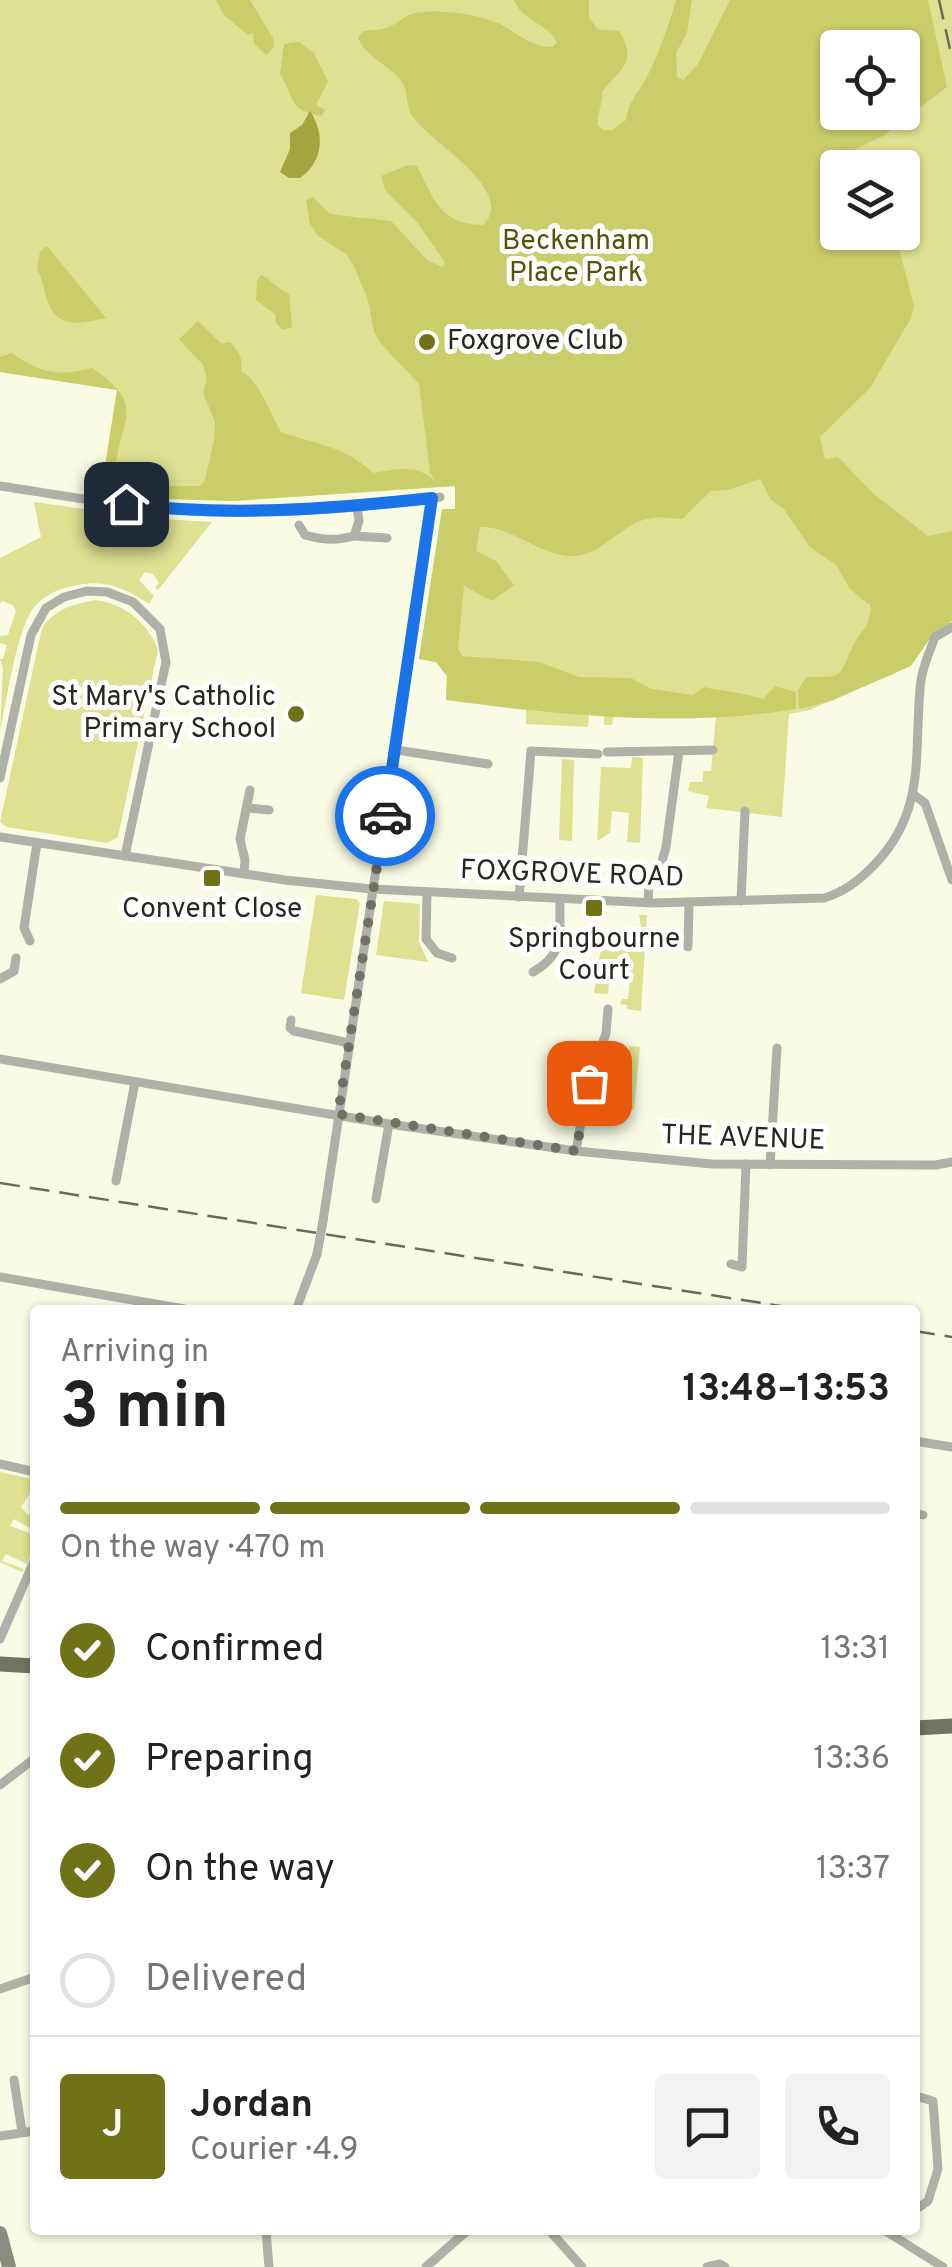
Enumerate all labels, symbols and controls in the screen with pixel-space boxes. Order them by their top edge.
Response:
map controls [820,30,920,250]
button: locate [820,30,920,130]
button: layers [820,150,920,250]
park label: Beckenham Place Park [502,224,650,292]
place label: Foxgrove Club [447,324,624,360]
marker: Foxgrove Club [416,331,438,353]
pin [84,462,169,547]
icon: home [99,477,154,532]
place label: St Mary's Catholic Primary School [51,680,276,748]
marker: St Mary's Catholic Primary School [285,703,307,725]
courier [335,766,435,866]
icon: car [358,789,413,844]
street label: FOXGROVE ROAD [459,853,685,897]
marker: Convent Close [201,867,223,889]
place label: Convent Close [122,892,302,928]
marker: Springbourne Court [583,897,605,919]
place label: Springbourne Court [508,922,680,990]
pin [547,1041,632,1126]
icon: bag [562,1056,617,1111]
street label: THE AVENUE [660,1118,826,1160]
text: Arriving in [60,1333,209,1373]
text: 13:48–13:53 [682,1366,890,1415]
text: 3 min [60,1369,229,1451]
text: On the way · 470 m [60,1529,325,1569]
icon: check [60,1623,115,1678]
text: Confirmed [145,1626,324,1675]
text: 13:31 [820,1630,890,1670]
icon: check [60,1733,115,1788]
text: Preparing [145,1736,314,1785]
text: 13:36 [813,1740,890,1780]
icon: check [60,1843,115,1898]
text: On the way [145,1846,335,1895]
text: 13:37 [816,1850,890,1890]
text: Delivered [145,1956,307,2005]
button: chat [655,2074,760,2179]
button: phone [785,2074,890,2179]
text: Jordan [190,2082,313,2131]
text: J [102,2102,123,2151]
text: Courier · 4.9 [190,2131,359,2171]

